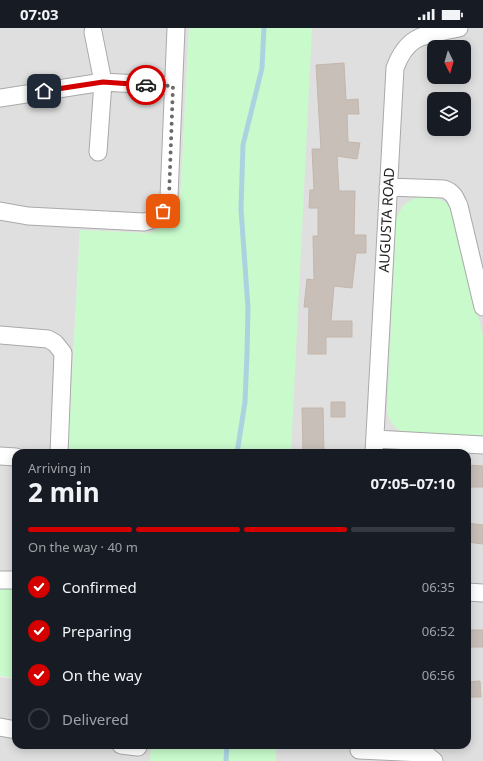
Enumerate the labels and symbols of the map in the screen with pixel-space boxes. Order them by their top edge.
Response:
north arrow [427,40,471,84]
courier [126,65,166,105]
pin [27,74,61,108]
street label: AUGUSTA ROAD [374,167,398,273]
pin [146,194,180,228]

